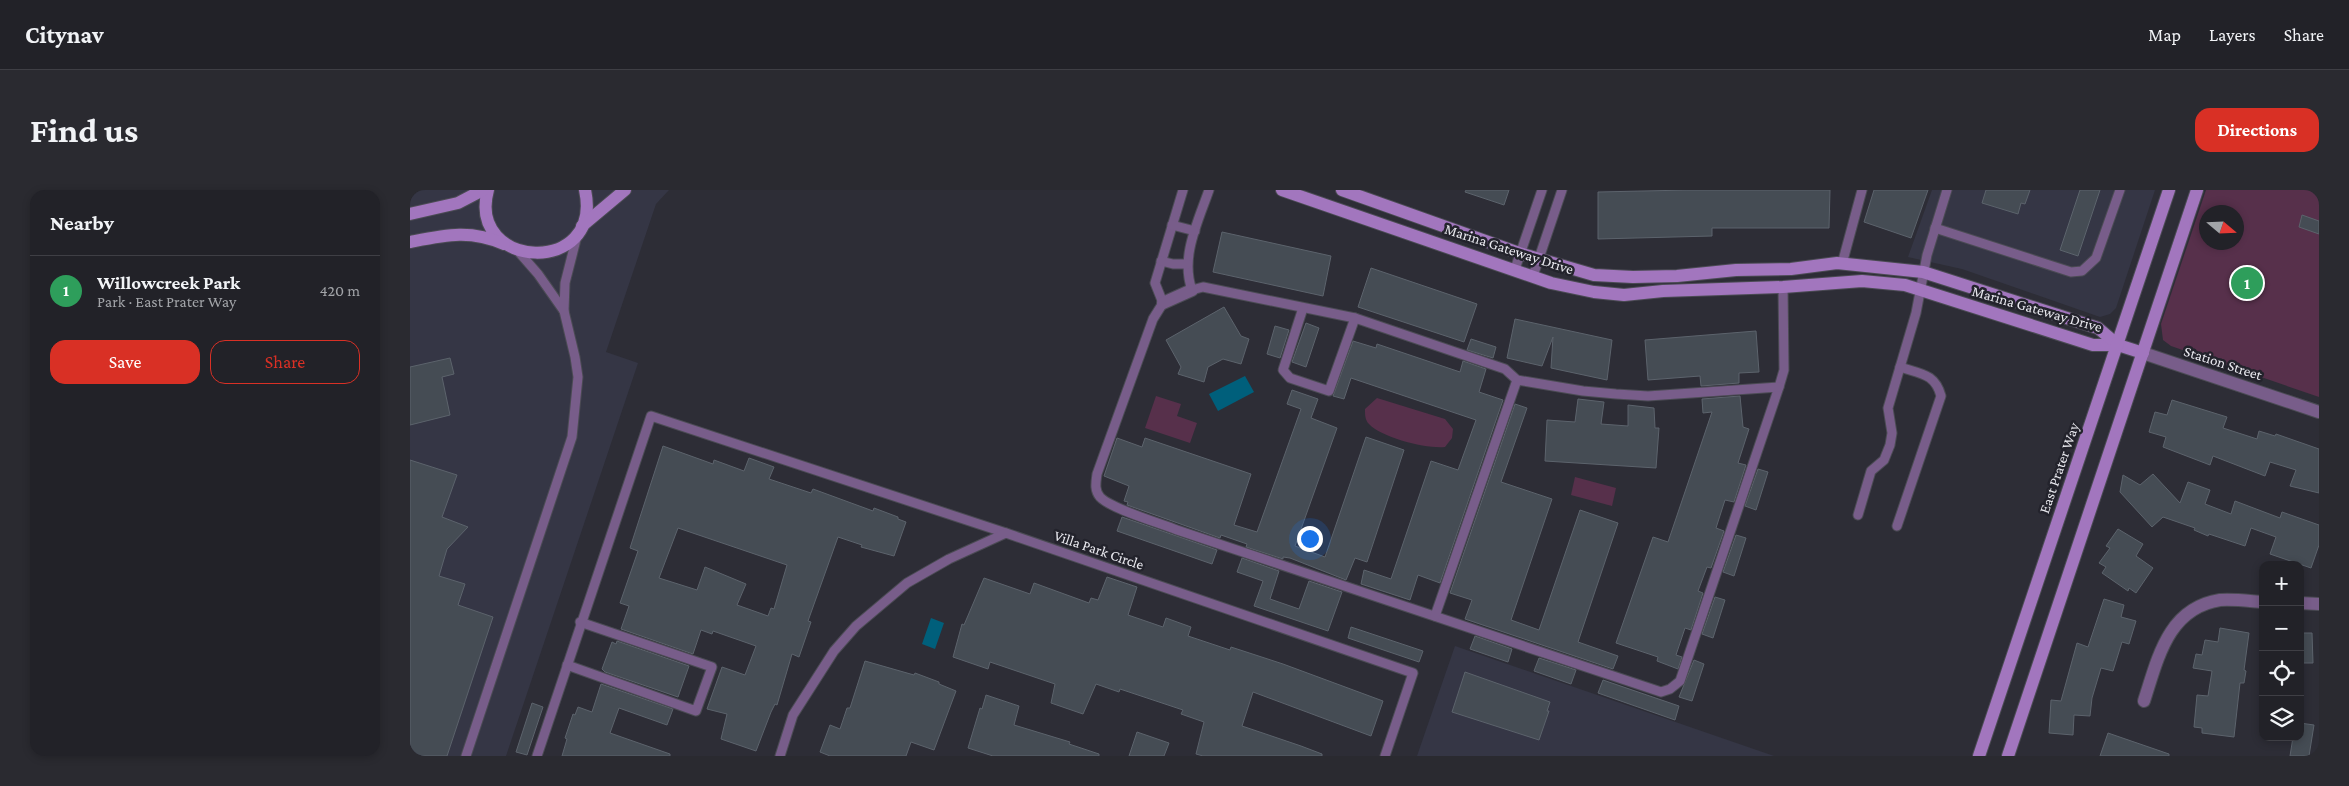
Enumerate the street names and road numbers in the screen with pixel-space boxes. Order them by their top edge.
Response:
street label: Marina Gateway Drive [1442,221,1576,278]
street label: Marina Gateway Drive [1970,283,2104,336]
street label: Station Street [2182,343,2265,383]
street label: East Prater Way [2036,421,2083,516]
street label: Villa Park Circle [1052,527,1146,573]

